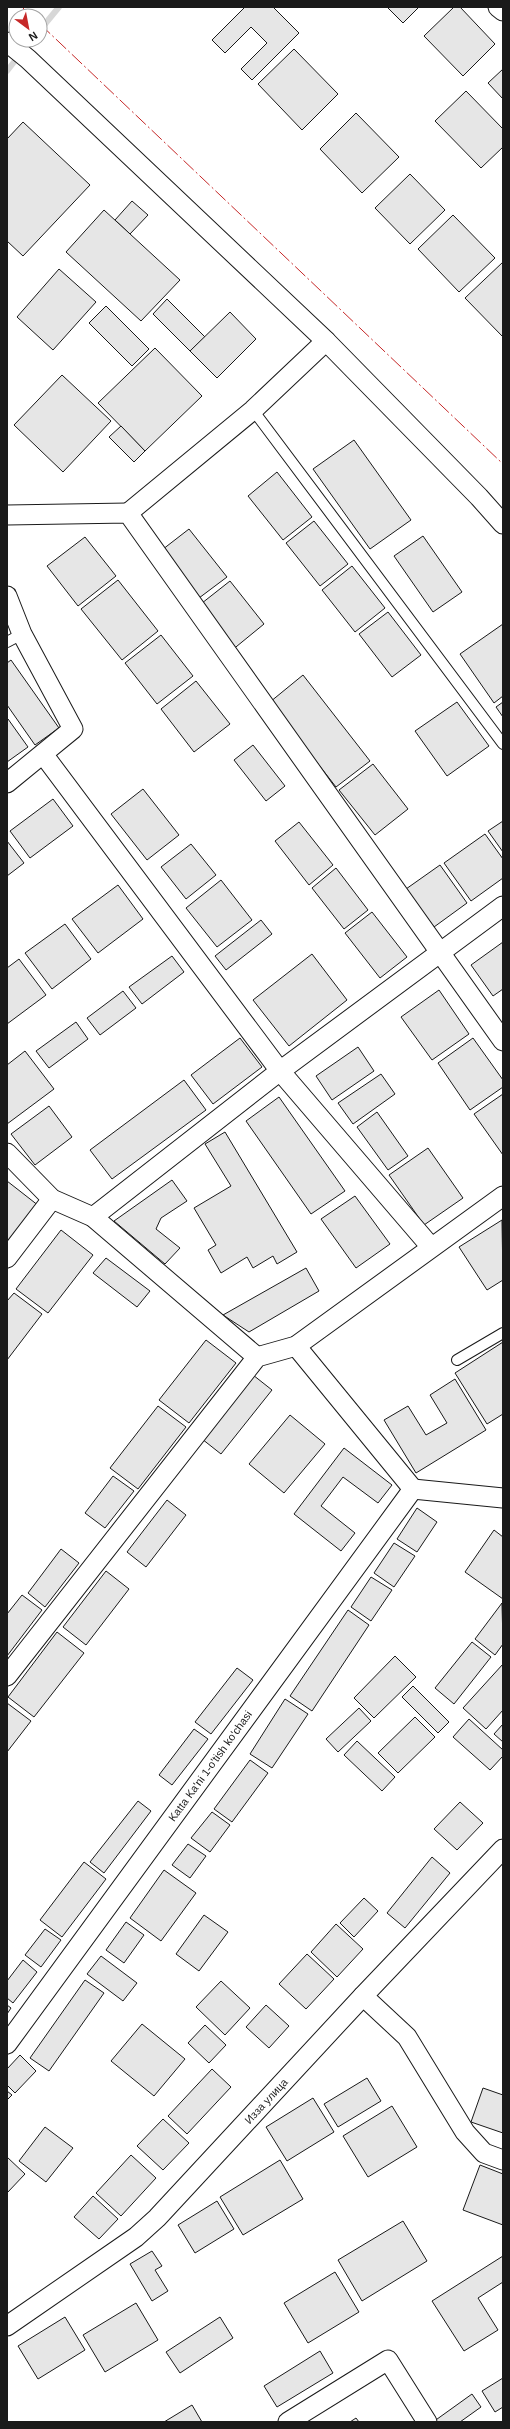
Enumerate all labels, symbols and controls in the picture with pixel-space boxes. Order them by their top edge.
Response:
north arrow [8,8,48,48]
text: N [27,29,40,44]
street label: Katta Ka'ni 1-o'tish ko'chasi [166,1708,254,1824]
street label: Изза улица [242,2075,291,2126]

